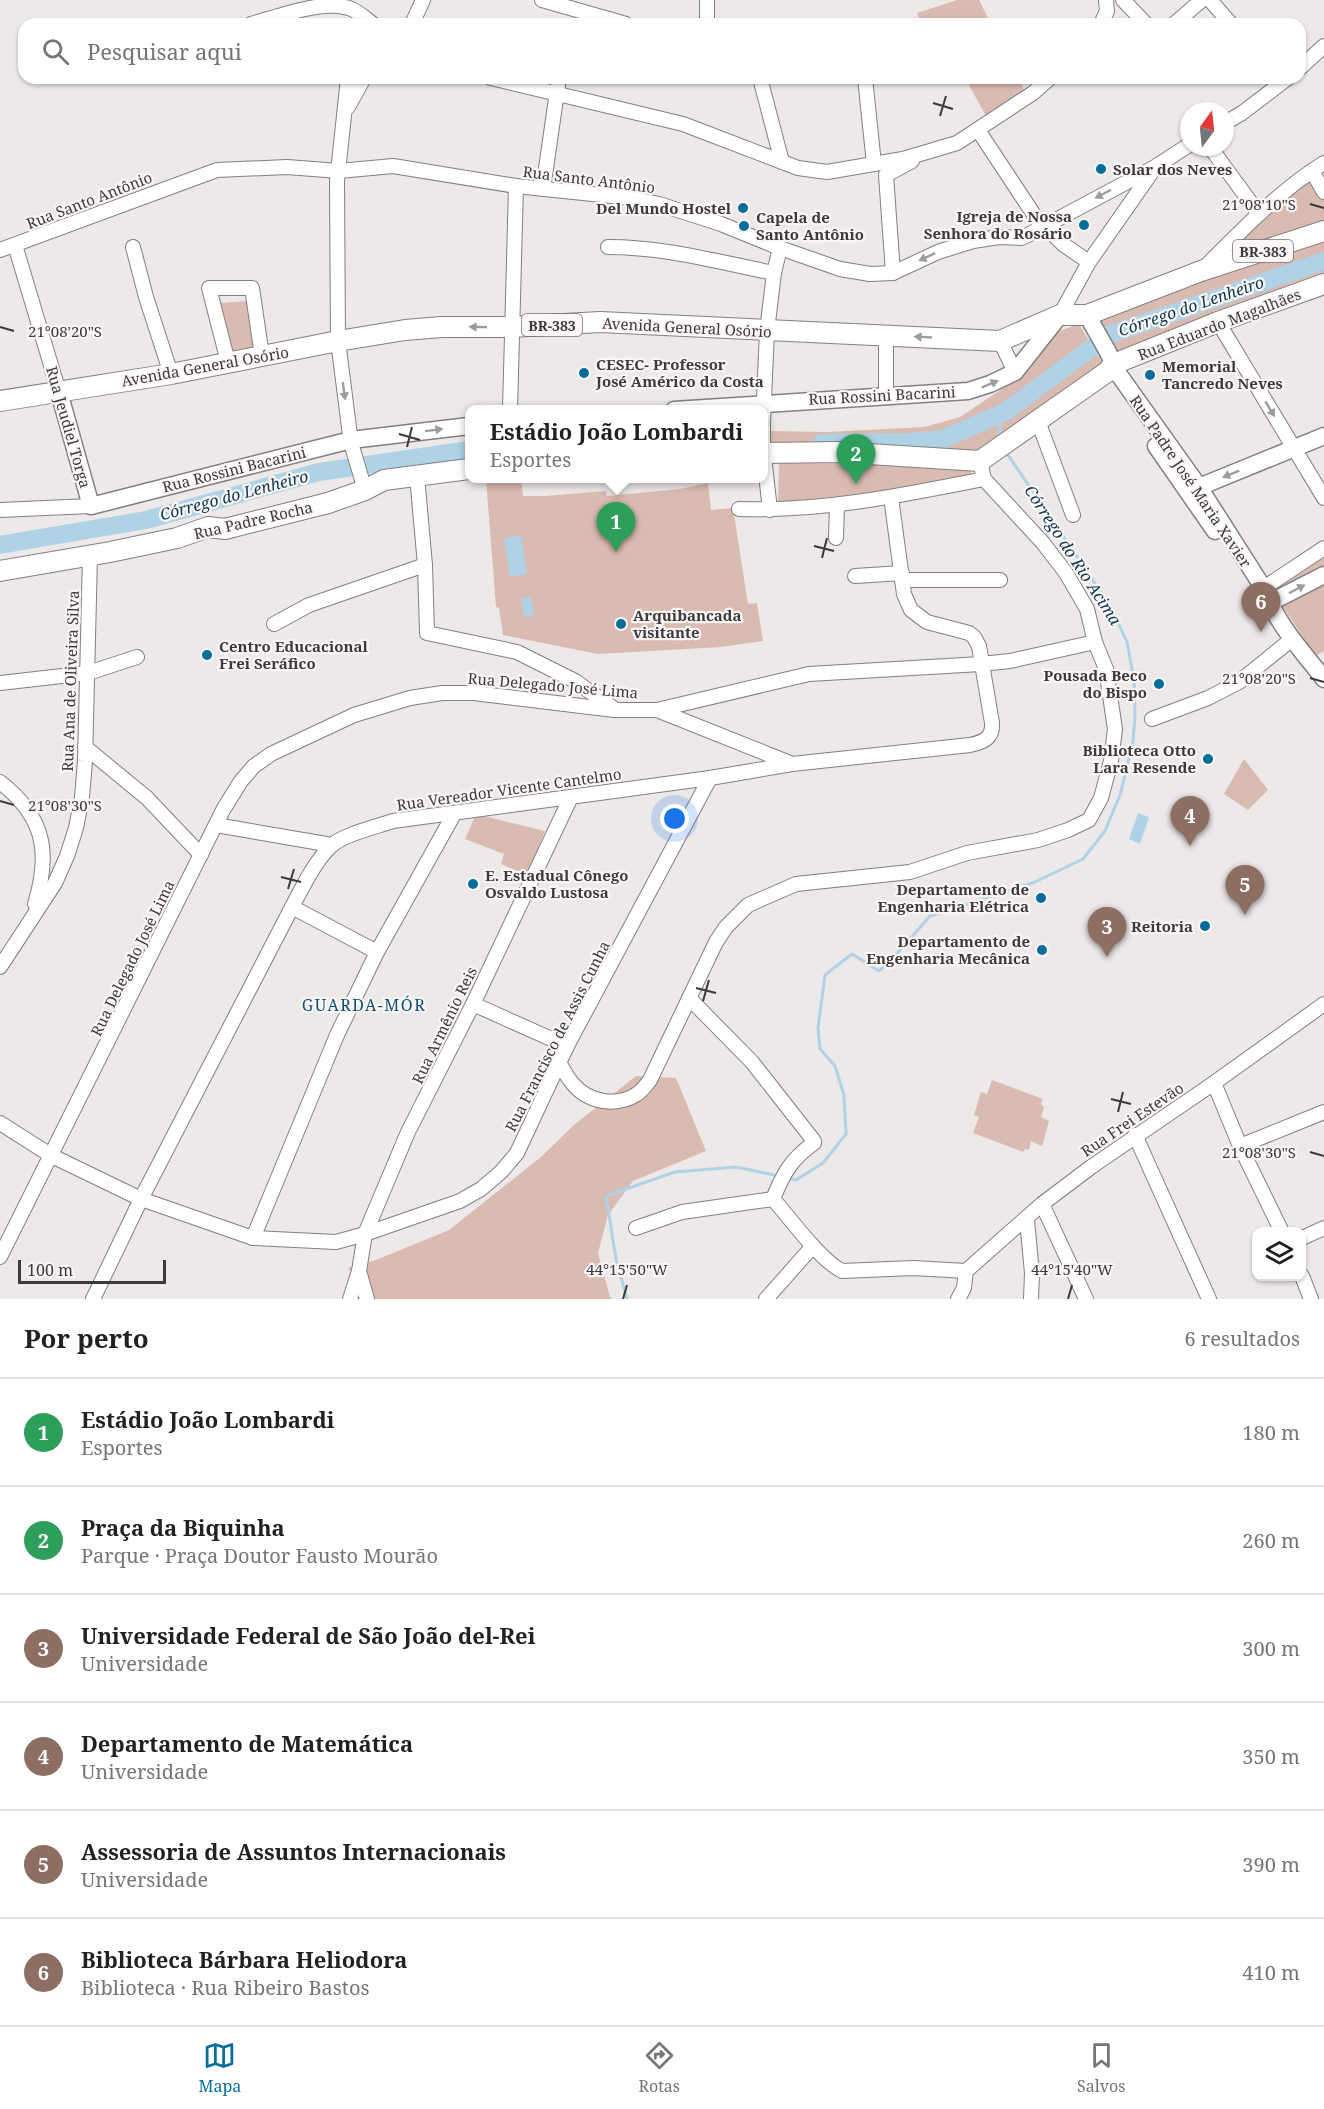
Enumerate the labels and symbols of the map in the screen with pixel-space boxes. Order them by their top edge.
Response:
north arrow [1180,102,1234,156]
place label: Solar dos Neves [1113,159,1232,179]
street label: Rua Santo Antônio [522,161,656,197]
marker: Solar dos Neves [1094,162,1108,176]
street label: Rua Santo Antônio [23,167,155,233]
one-way arrow [1094,189,1111,199]
text: 21°08'10"S [1222,194,1296,214]
place label: Del Mundo Hostel [596,198,732,218]
marker: Del Mundo Hostel [736,201,750,215]
place label: Igreja de Nossa Senhora do Rosário [924,206,1072,243]
place label: Capela de Santo Antônio [756,207,864,244]
marker: Igreja de Nossa Senhora do Rosário [1077,218,1091,232]
marker: Capela de Santo Antônio [737,219,751,233]
road number: BR-383 [1233,240,1293,262]
one-way arrow [918,253,936,263]
water label: Córrego do Lenheiro [1115,271,1267,341]
street label: Rua Eduardo Magalhães [1134,283,1304,364]
street label: Avenida General Osório [602,313,772,341]
road number: BR-383 [522,314,582,336]
text: 21°08'20"S [28,321,102,341]
one-way arrow [468,322,487,332]
one-way arrow [914,332,933,341]
street label: Avenida General Osório [120,341,290,391]
place label: CESEC- Professor José Américo da Costa [595,354,764,391]
place label: Memorial Tancredo Neves [1162,356,1283,393]
street label: Rua Jeudiel Torga [42,364,96,490]
marker: CESEC- Professor José Américo da Costa [577,366,591,380]
marker: Memorial Tancredo Neves [1143,368,1157,382]
one-way arrow [982,379,1000,389]
one-way arrow [340,381,349,400]
street label: Rua Rossini Bacarini [808,381,956,409]
street label: Rua Padre José Maria Xavier [1126,391,1256,571]
one-way arrow [1264,401,1275,417]
one-way arrow [425,425,444,435]
pin: 2 [836,434,876,484]
street label: Rua Rossini Bacarini [160,441,308,497]
water label: Córrego do Lenheiro [157,465,311,525]
one-way arrow [1222,470,1240,479]
water label: Córrego do Rio Acima [1019,481,1127,630]
street label: Rua Padre Rocha [192,497,314,543]
pin: 1 [596,502,636,552]
pin: 6 [1242,582,1280,632]
one-way arrow [1288,584,1305,594]
street label: Rua Ana de Oliveira Silva [57,590,83,772]
place label: Arquibancada visitante [633,605,742,642]
marker: Arquibancada visitante [614,617,628,631]
place label: Centro Educacional Frei Seráfico [219,636,368,673]
marker: Centro Educacional Frei Seráfico [200,648,214,662]
place label: Pousada Beco do Bispo [1044,665,1147,702]
street label: Rua Delegado José Lima [467,668,639,702]
text: 21°08'20"S [1222,668,1296,688]
marker: Pousada Beco do Bispo [1152,677,1166,691]
place label: Biblioteca Otto Lara Resende [1083,740,1196,777]
marker: Biblioteca Otto Lara Resende [1201,752,1215,766]
street label: Rua Vereador Vicente Cantelmo [395,763,623,815]
text: 21°08'30"S [28,795,102,815]
pin: 4 [1170,796,1210,846]
your location [660,804,689,833]
place label: E. Estadual Cônego Osvaldo Lustosa [485,865,629,902]
pin: 5 [1226,866,1264,915]
street label: Rua Delegado José Lima [86,877,178,1039]
marker: E. Estadual Cônego Osvaldo Lustosa [466,877,480,891]
place label: Departamento de Engenharia Elétrica [877,879,1029,916]
marker: Departamento de Engenharia Elétrica [1034,891,1048,905]
pin: 3 [1088,908,1126,957]
place label: Reitoria [1131,916,1193,936]
marker: Reitoria [1198,919,1212,933]
place label: Departamento de Engenharia Mecânica [866,931,1030,968]
street label: Rua Francisco de Assis Cunha [500,937,614,1135]
marker: Departamento de Engenharia Mecânica [1035,943,1049,957]
street label: Rua Armênio Reis [407,963,481,1087]
district label: GUARDA-MÓR [302,994,426,1016]
street label: Rua Frei Estevão [1077,1077,1187,1161]
text: 21°08'30"S [1222,1142,1296,1162]
scale bar [18,1257,166,1284]
text: 44°15'50"W [586,1259,668,1279]
text: 44°15'40"W [1031,1259,1113,1279]

